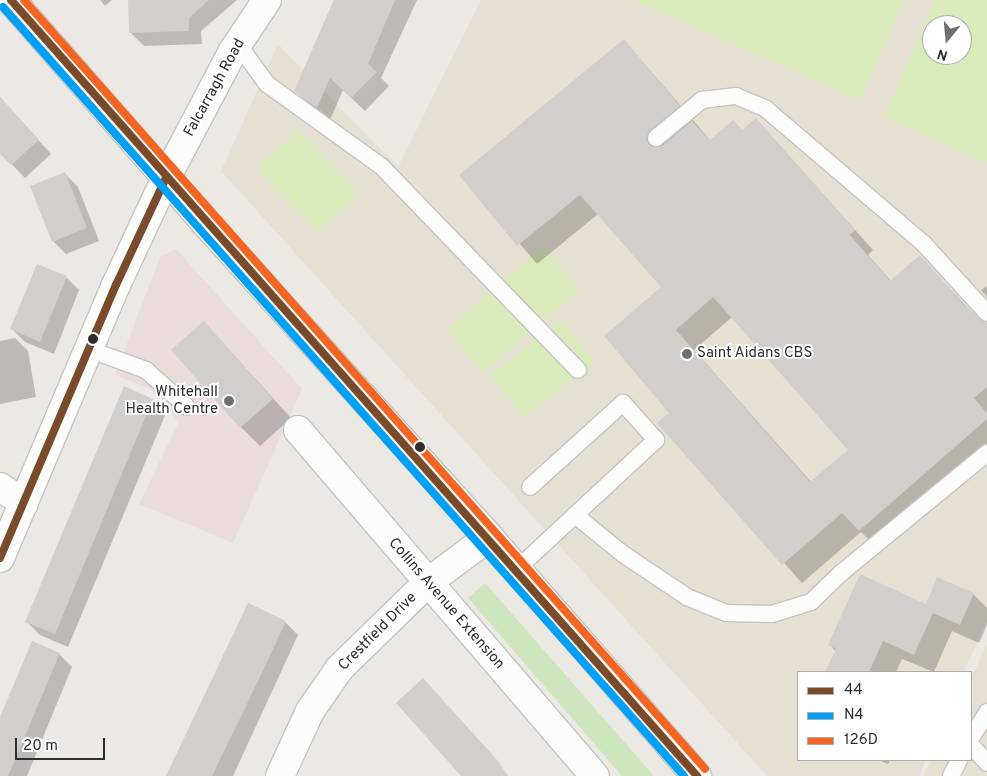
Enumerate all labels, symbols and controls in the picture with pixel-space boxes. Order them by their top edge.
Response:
north arrow [922,15,972,65]
street label: Falcarragh Road [181,36,249,140]
text: N [935,44,950,63]
unlabelled marker [88,334,98,344]
place label: Saint Aidans CBS [697,345,813,363]
marker: Saint Aidans CBS [681,348,693,360]
place label: Whitehall Health Centre [125,383,218,418]
marker: Whitehall Health Centre [222,394,236,408]
unlabelled marker [415,442,425,452]
street label: Collins Avenue Extension [384,534,508,674]
street label: Crestfield Drive [335,589,421,675]
legend [797,671,972,761]
text: 44 [844,681,863,700]
text: N4 [844,706,864,725]
scale bar [18,728,108,760]
text: 126D [844,731,878,750]
text: 20 m [23,737,58,756]

